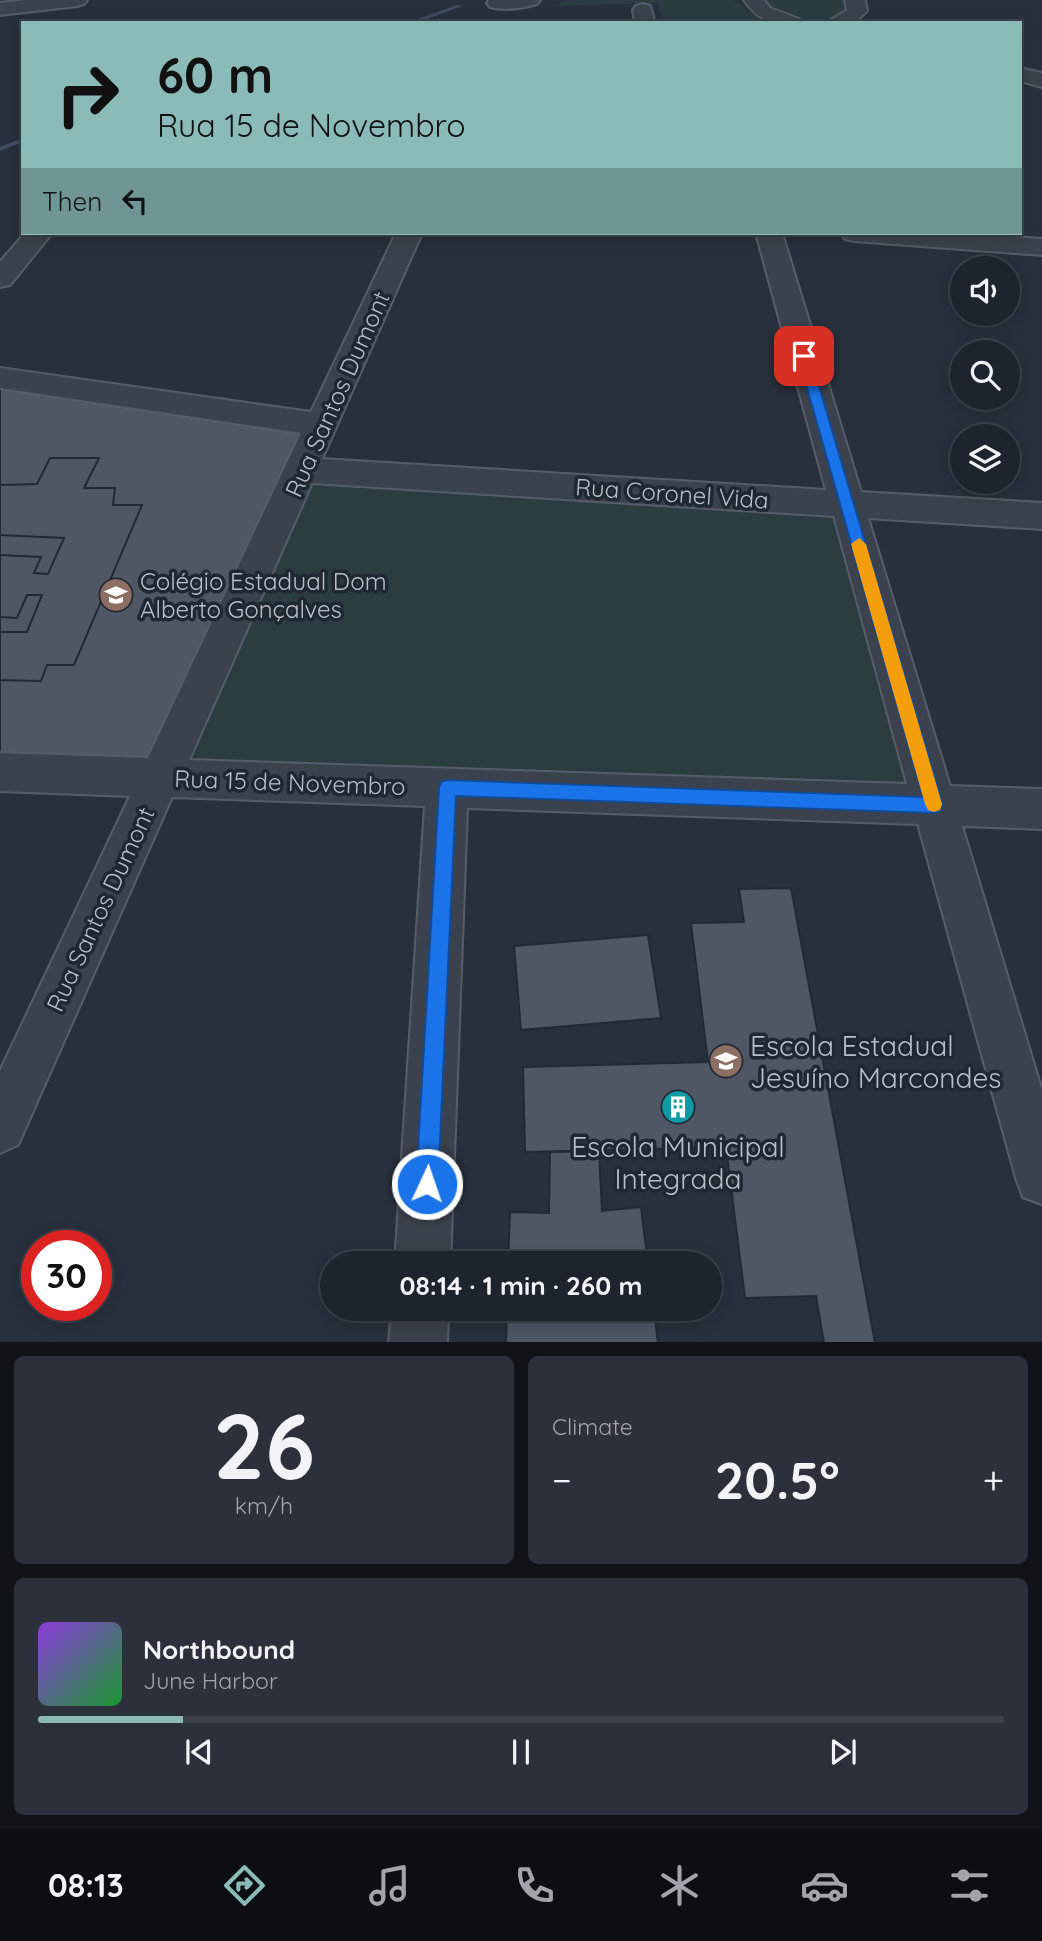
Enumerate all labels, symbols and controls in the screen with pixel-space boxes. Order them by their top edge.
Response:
text: 60 m [157,44,273,105]
icon: right [42,49,133,140]
text: Rua 15 de Novembro [157,105,466,145]
icon: left [116,182,154,220]
text: Then [42,185,102,218]
map controls [950,256,1020,494]
button: sound [950,256,1020,326]
street label: Rua Santos Dumont [278,286,396,502]
pin [774,326,834,386]
icon: arrive [785,337,823,375]
button: search [950,340,1020,410]
button: layers [950,424,1020,494]
street label: Rua Coronel Vida [574,471,770,515]
place label: Colégio Estadual Dom Alberto Gonçalves [140,566,387,624]
school or university icon: Colégio Estadual Dom Alberto Gonçalves [97,576,135,614]
street label: Rua 15 de Novembro [174,763,406,801]
street label: Rua Santos Dumont [39,802,161,1016]
place label: Escola Estadual Jesuíno Marcondes [750,1028,1001,1095]
school or university icon: Escola Estadual Jesuíno Marcondes [707,1042,745,1080]
building icon: Escola Municipal Integrada [659,1088,697,1126]
place label: Escola Municipal Integrada [571,1129,785,1196]
position arrow [390,1147,464,1221]
speed limit sign: 30 [21,1230,112,1321]
text: 08:14 · 1 min · 260 m [400,1269,642,1302]
text: 26 [213,1388,315,1502]
text: Climate [552,1412,633,1441]
text: 20.5° [715,1447,840,1512]
text: − [552,1456,572,1504]
text: + [983,1456,1004,1504]
text: km/h [235,1491,293,1520]
text: Northbound [143,1633,295,1666]
text: June Harbor [143,1666,278,1695]
icon: previous [180,1733,218,1771]
icon: pause [502,1733,540,1771]
icon: next [824,1733,862,1771]
icon: directions [220,1861,269,1910]
icon: music [365,1861,414,1910]
icon: phone [510,1861,559,1910]
icon: climate [655,1861,704,1910]
icon: car [800,1861,849,1910]
icon: filters [945,1861,994,1910]
text: 08:13 [48,1865,124,1905]

